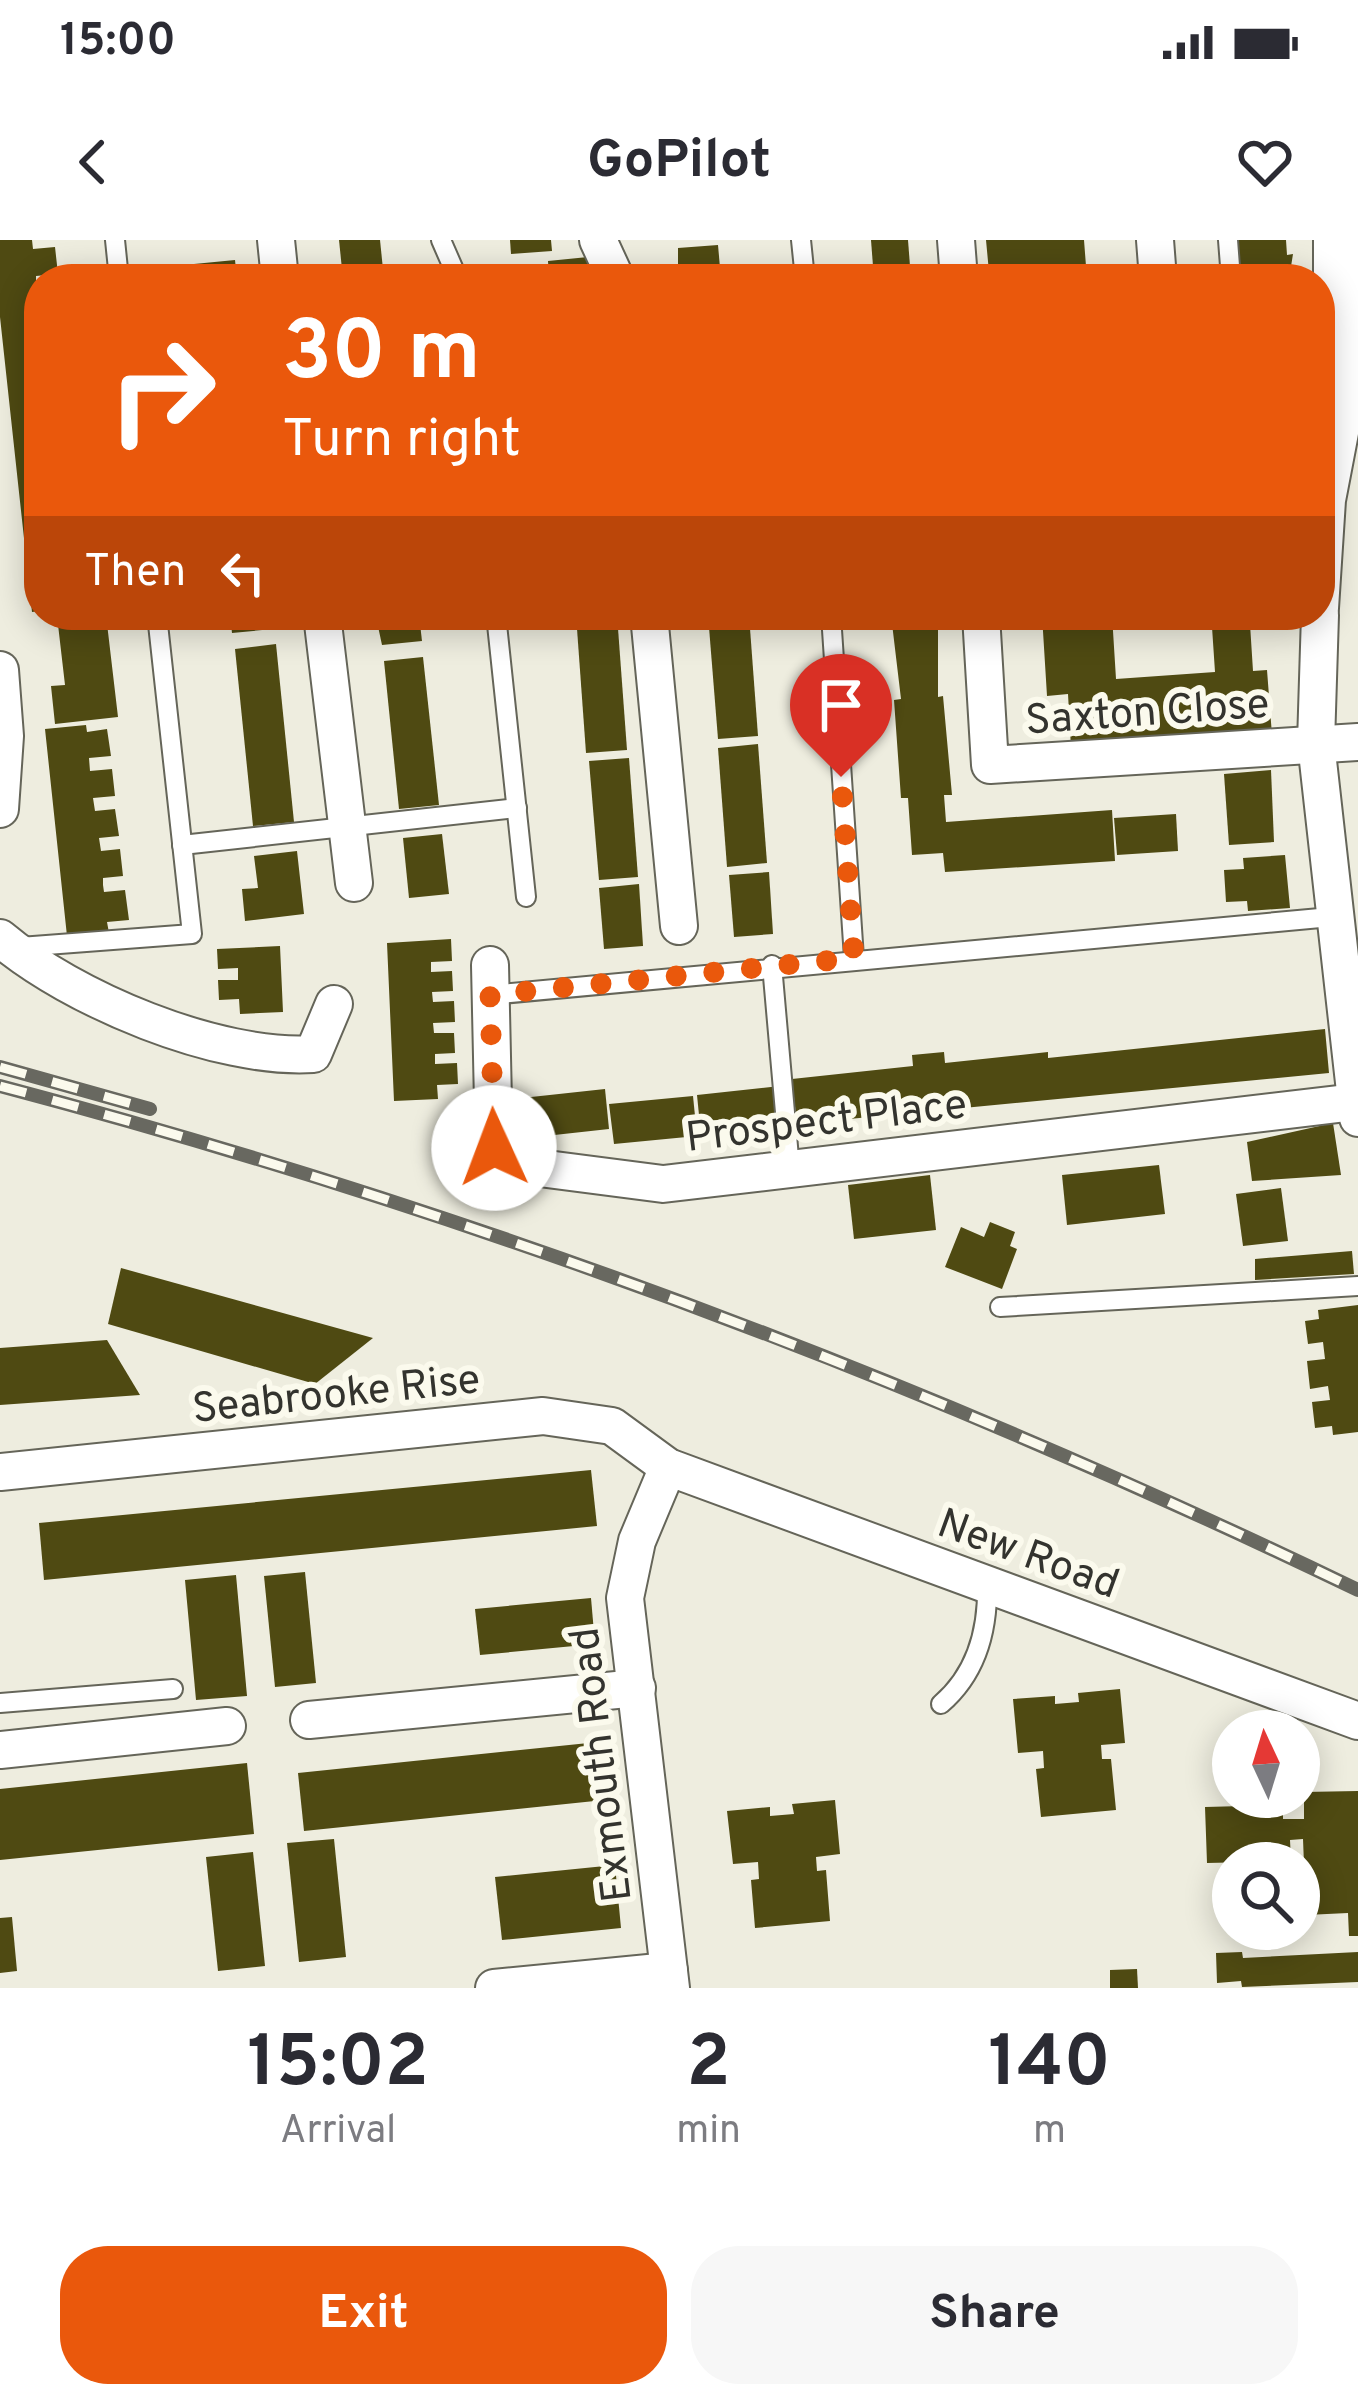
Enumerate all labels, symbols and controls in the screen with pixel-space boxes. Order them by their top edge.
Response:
text: 15:00 [60,14,176,71]
text: GoPilot [587,128,771,197]
icon: back [60,129,126,195]
icon: heart [1232,129,1298,195]
text: 30 m [282,303,481,409]
icon: right [84,312,240,468]
text: Turn right [282,407,521,476]
icon: left [210,540,276,606]
text: Then [84,545,186,602]
pin [790,654,892,777]
icon: arrive [808,672,874,738]
street label: Saxton Close [1024,680,1271,749]
street label: Prospect Place [683,1080,970,1167]
position arrow [431,1085,557,1211]
street label: Seabrooke Rise [190,1355,483,1438]
street label: New Road [930,1499,1125,1613]
street label: Exmouth Road [560,1624,647,1905]
north arrow [1212,1710,1320,1818]
map controls [1212,1710,1320,1950]
button: search [1212,1842,1320,1950]
text: 15:02 [247,2020,429,2112]
text: 2 [687,2020,731,2112]
text: 140 [988,2020,1111,2112]
text: Arrival [280,2108,396,2157]
text: min [676,2108,741,2157]
text: m [1033,2108,1066,2157]
button: Exit [60,2246,667,2384]
button: Share [691,2246,1298,2384]

